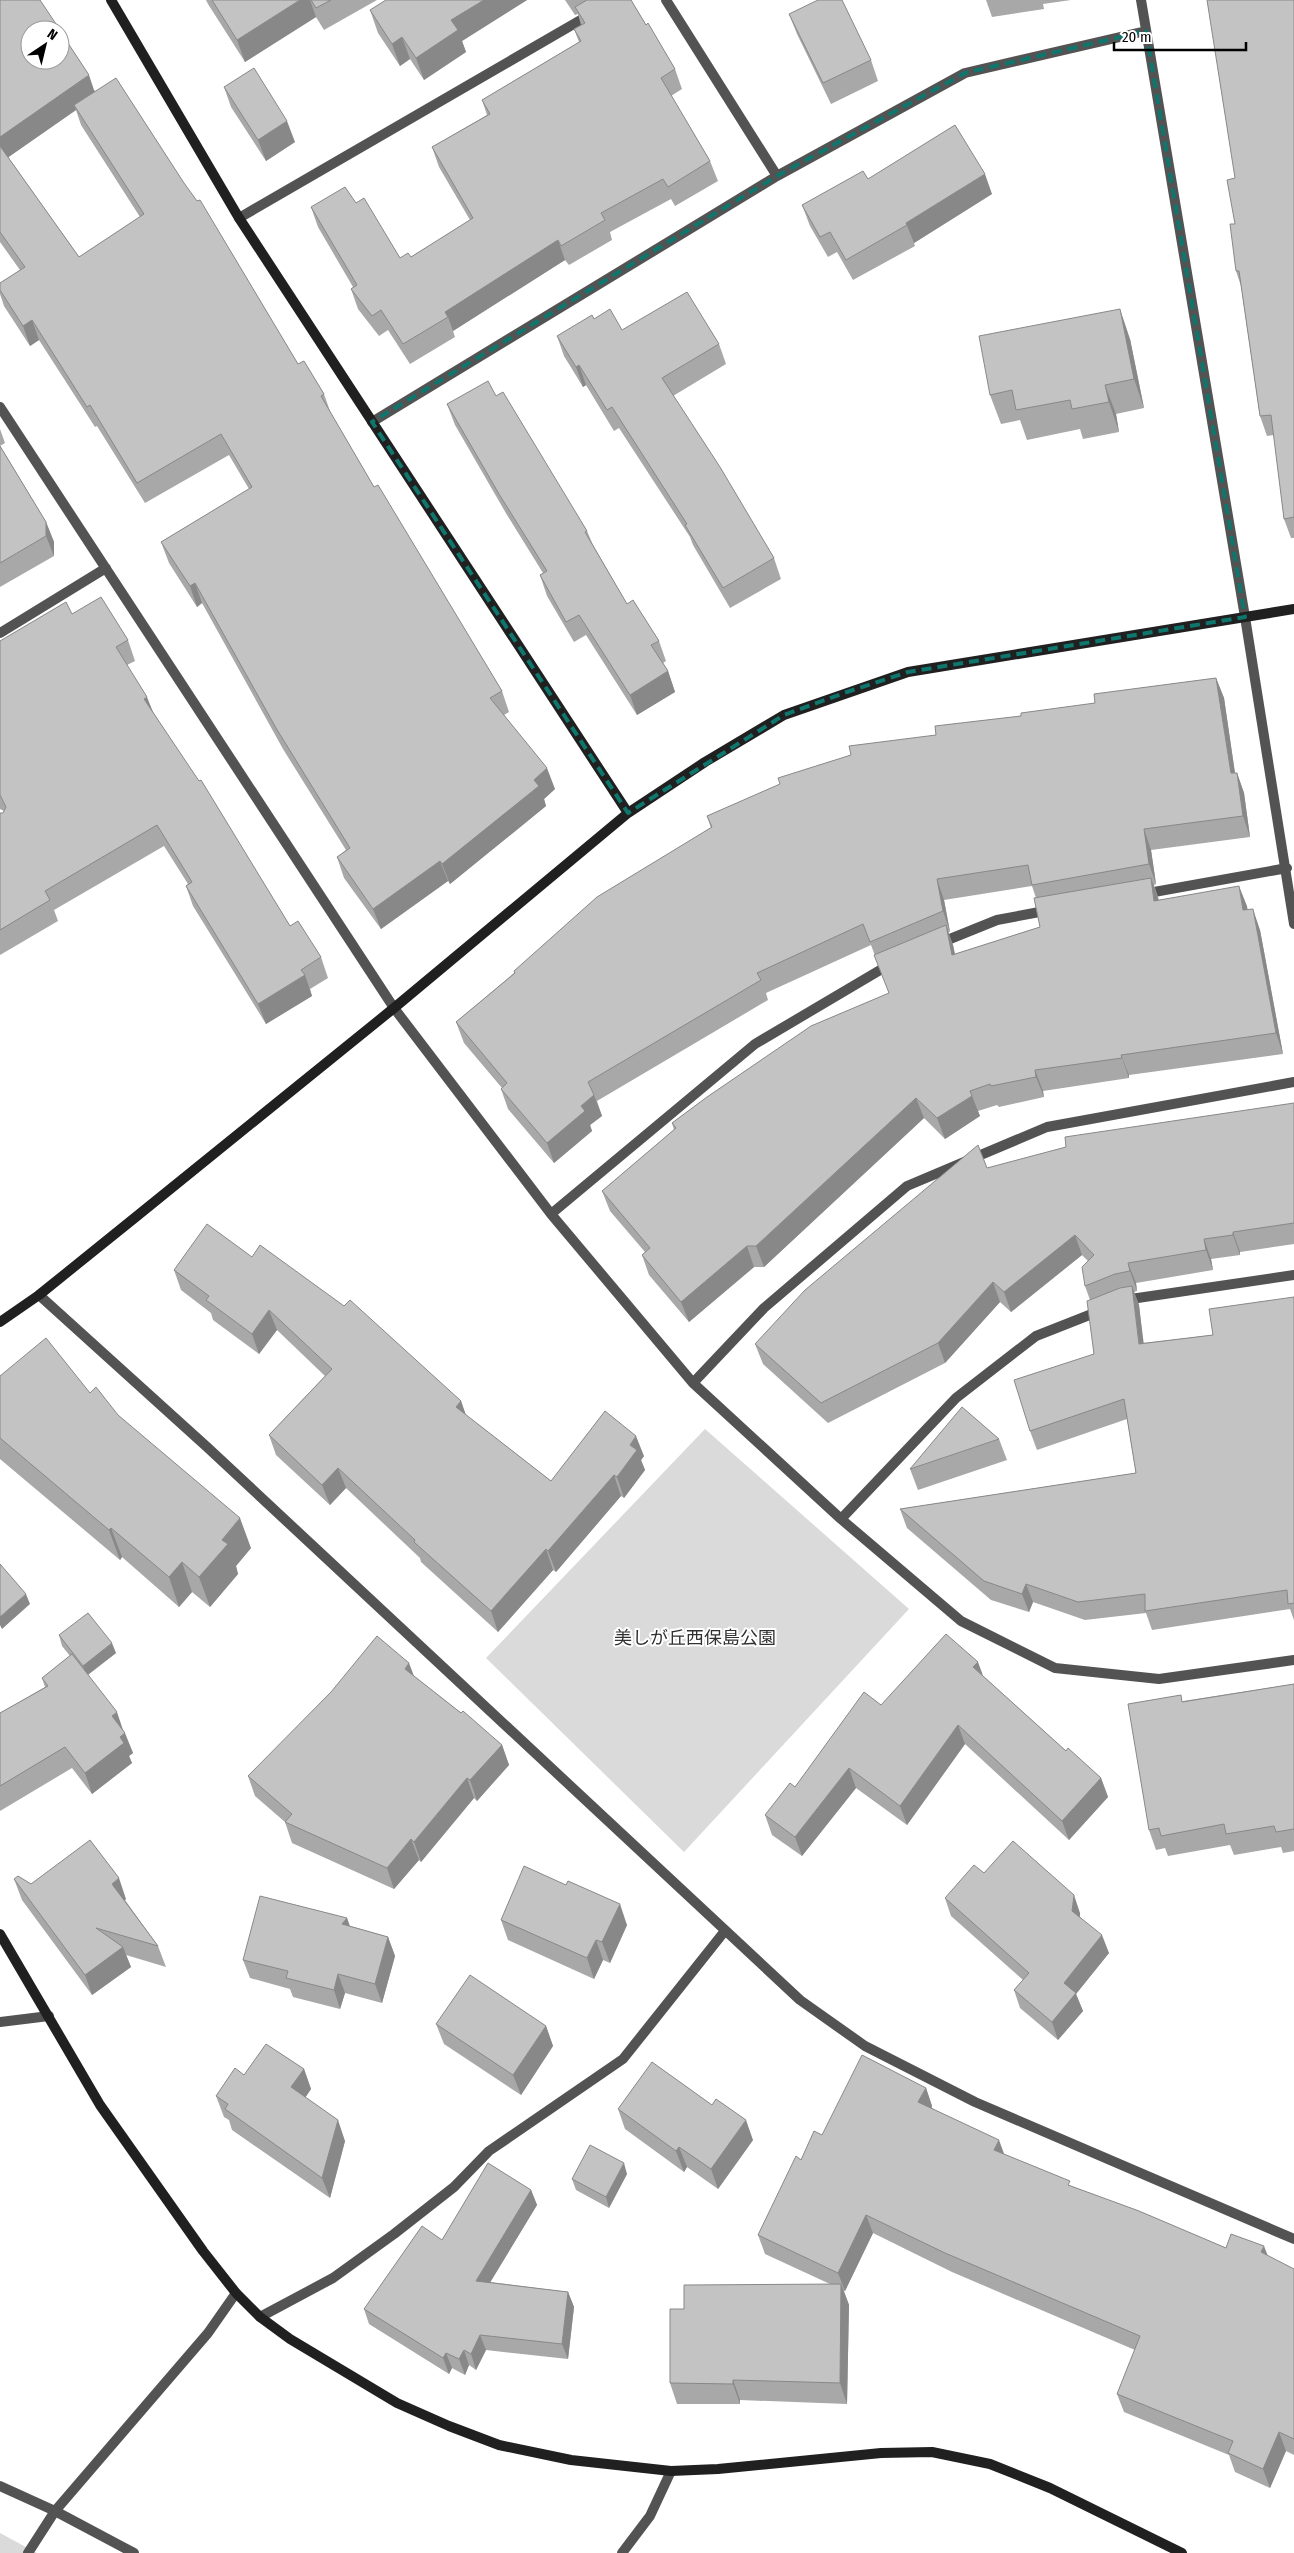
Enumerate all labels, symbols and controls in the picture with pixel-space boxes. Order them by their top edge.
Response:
north arrow [20,20,70,70]
scale bar [1114,20,1246,52]
text: N [44,25,60,44]
text: 20 m [1122,28,1152,46]
park label: 美しが丘西保島公園 [614,1627,776,1649]

